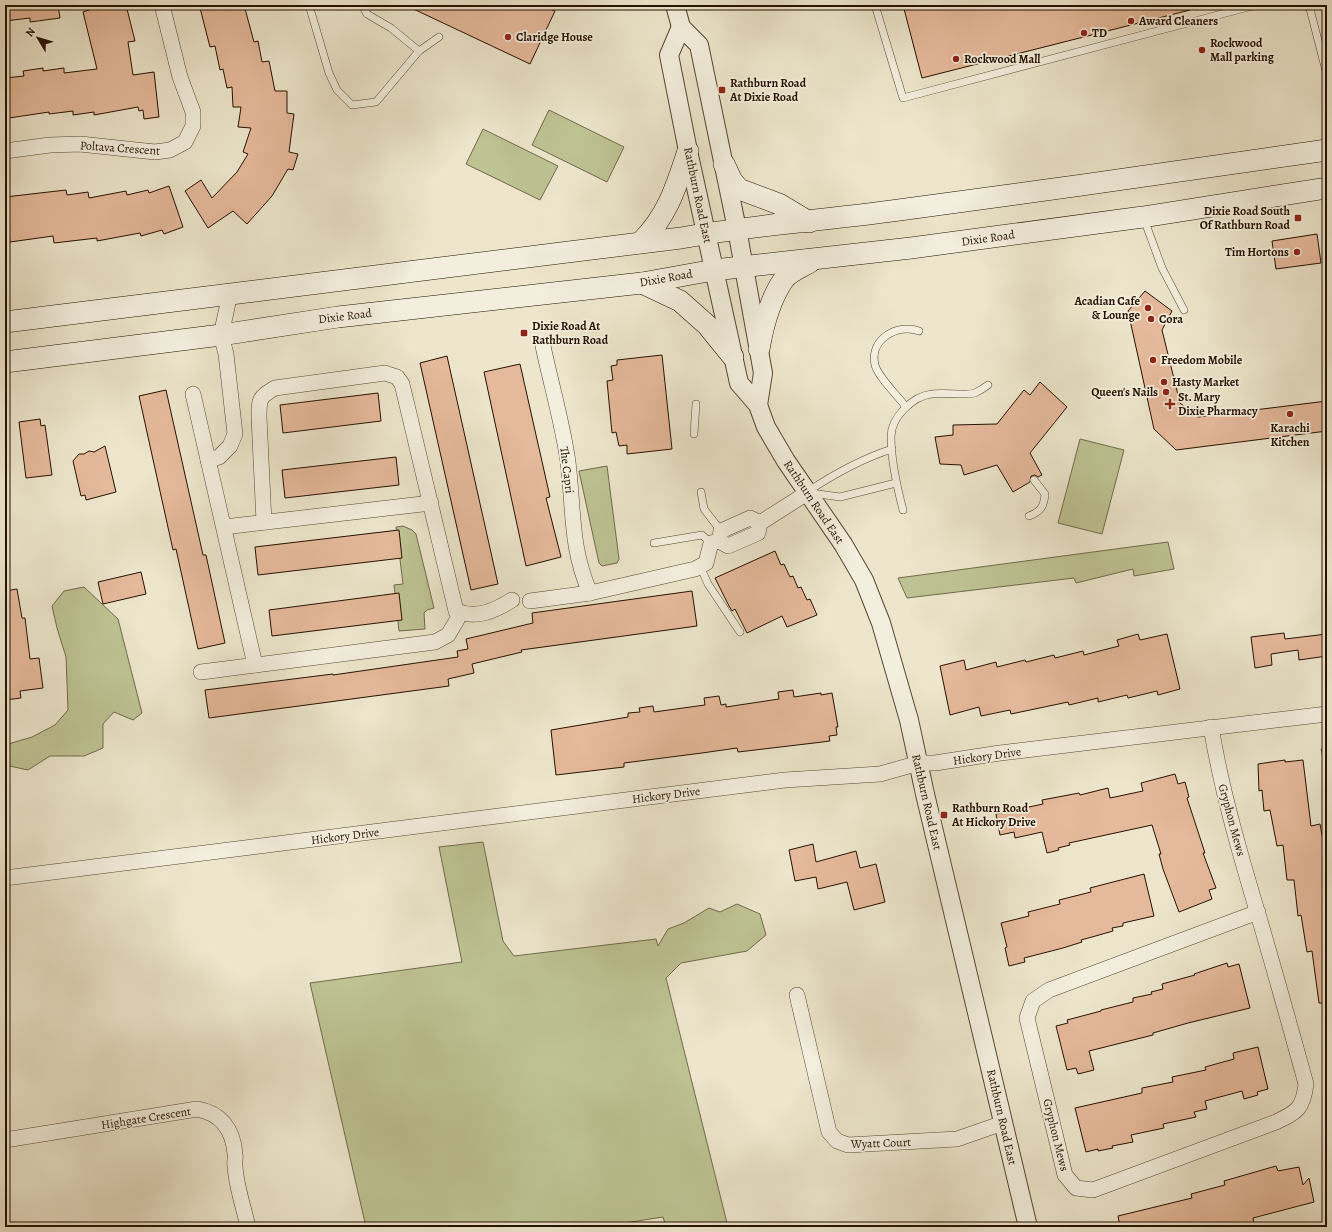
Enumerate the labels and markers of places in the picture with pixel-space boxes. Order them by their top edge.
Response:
place label: Award Cleaners [1138,13,1218,29]
marker: Award Cleaners [1126,16,1136,26]
place label: TD [1092,25,1107,41]
marker: TD [1079,28,1089,38]
place label: Claridge House [516,29,593,45]
marker: Claridge House [503,32,513,42]
place label: Rockwood Mall parking [1210,35,1275,65]
marker: Rockwood Mall parking [1197,45,1207,55]
place label: Rockwood Mall [964,51,1041,67]
marker: Rockwood Mall [951,54,961,64]
place label: Rathburn Road At Dixie Road [729,75,807,105]
marker: Rathburn Road At Dixie Road [717,85,727,95]
place label: Dixie Road South Of Rathburn Road [1200,203,1291,233]
marker: Dixie Road South Of Rathburn Road [1293,213,1303,223]
place label: Tim Hortons [1225,244,1289,260]
marker: Tim Hortons [1292,247,1302,257]
place label: Acadian Cafe & Lounge [1074,293,1140,323]
marker: Acadian Cafe & Lounge [1143,303,1153,313]
place label: Cora [1159,311,1183,327]
marker: Cora [1146,314,1156,324]
place label: Dixie Road At Rathburn Road [532,318,609,348]
marker: Dixie Road At Rathburn Road [519,328,529,338]
place label: Freedom Mobile [1161,352,1243,368]
marker: Freedom Mobile [1148,355,1158,365]
place label: Hasty Market [1172,374,1239,390]
marker: Hasty Market [1159,377,1169,387]
place label: Queen's Nails [1091,384,1158,400]
marker: Queen's Nails [1161,387,1171,397]
place label: St. Mary Dixie Pharmacy [1178,389,1258,419]
marker: St. Mary Dixie Pharmacy [1165,399,1175,409]
marker: Karachi Kitchen [1285,409,1295,419]
place label: Karachi Kitchen [1270,420,1310,450]
place label: Rathburn Road At Hickory Drive [951,800,1036,830]
marker: Rathburn Road At Hickory Drive [939,810,949,820]

